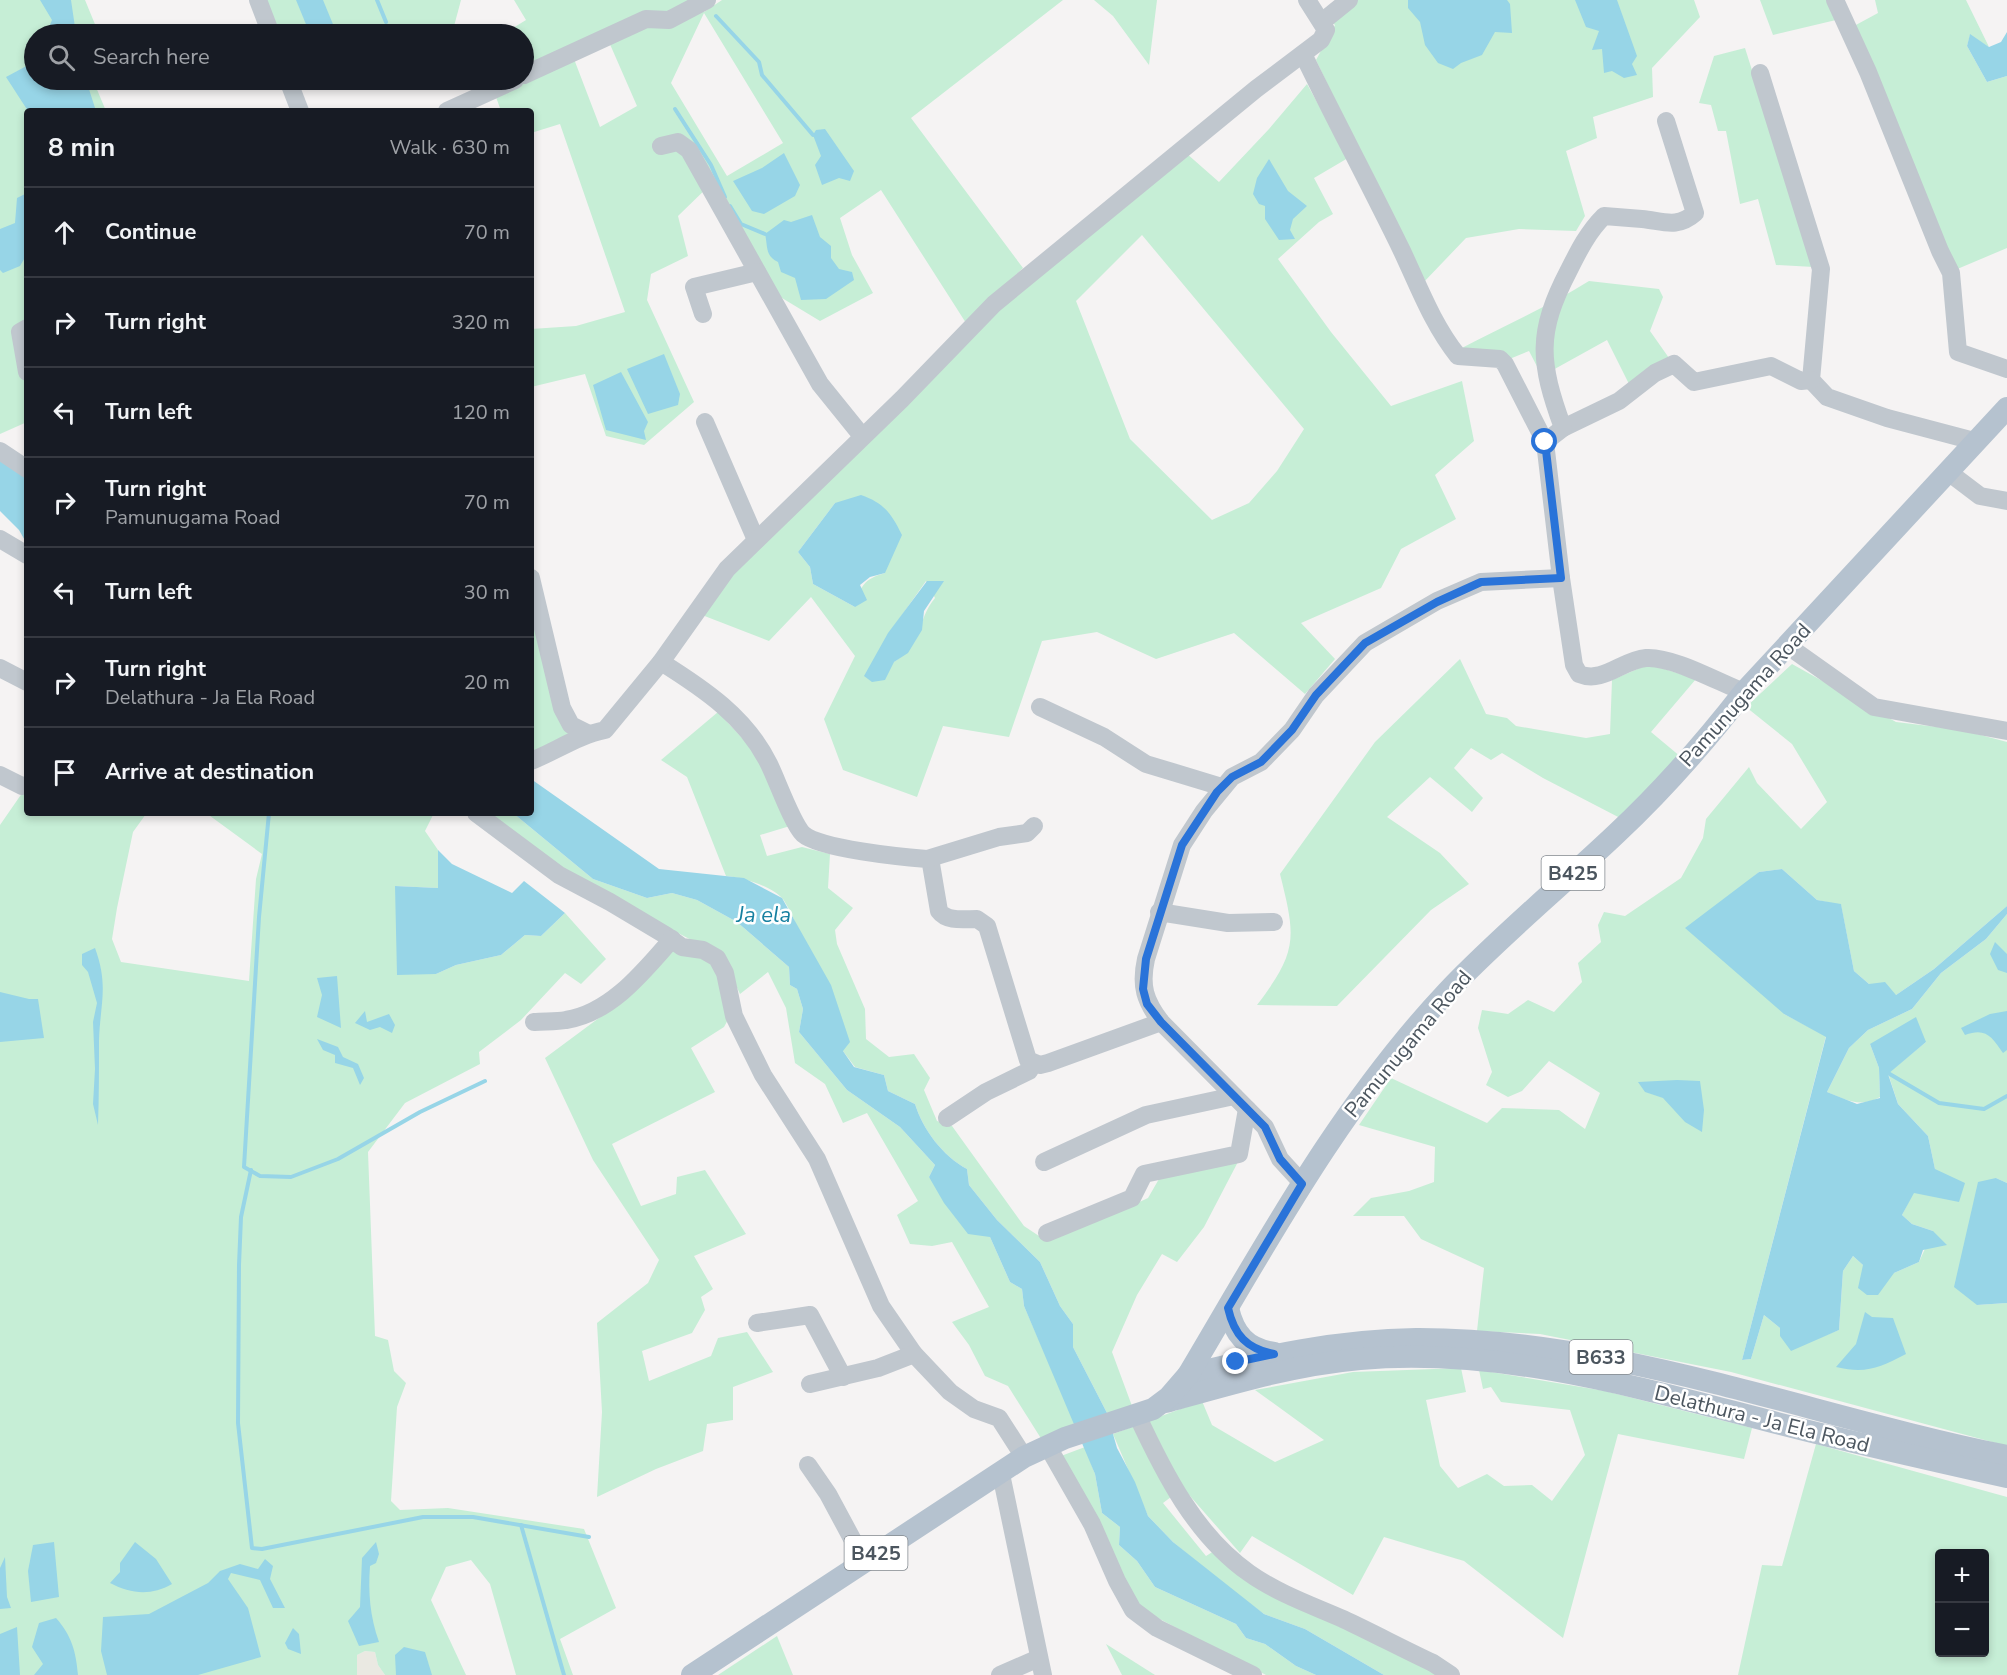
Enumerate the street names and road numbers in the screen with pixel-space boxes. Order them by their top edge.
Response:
street label: Pamunugama Road [1673,617,1817,773]
road number: B425 [1542,856,1604,890]
street label: Pamunugama Road [1338,964,1478,1124]
road number: B633 [1570,1340,1632,1374]
street label: Delathura - Ja Ela Road [1652,1379,1872,1459]
road number: B425 [844,1536,908,1570]

